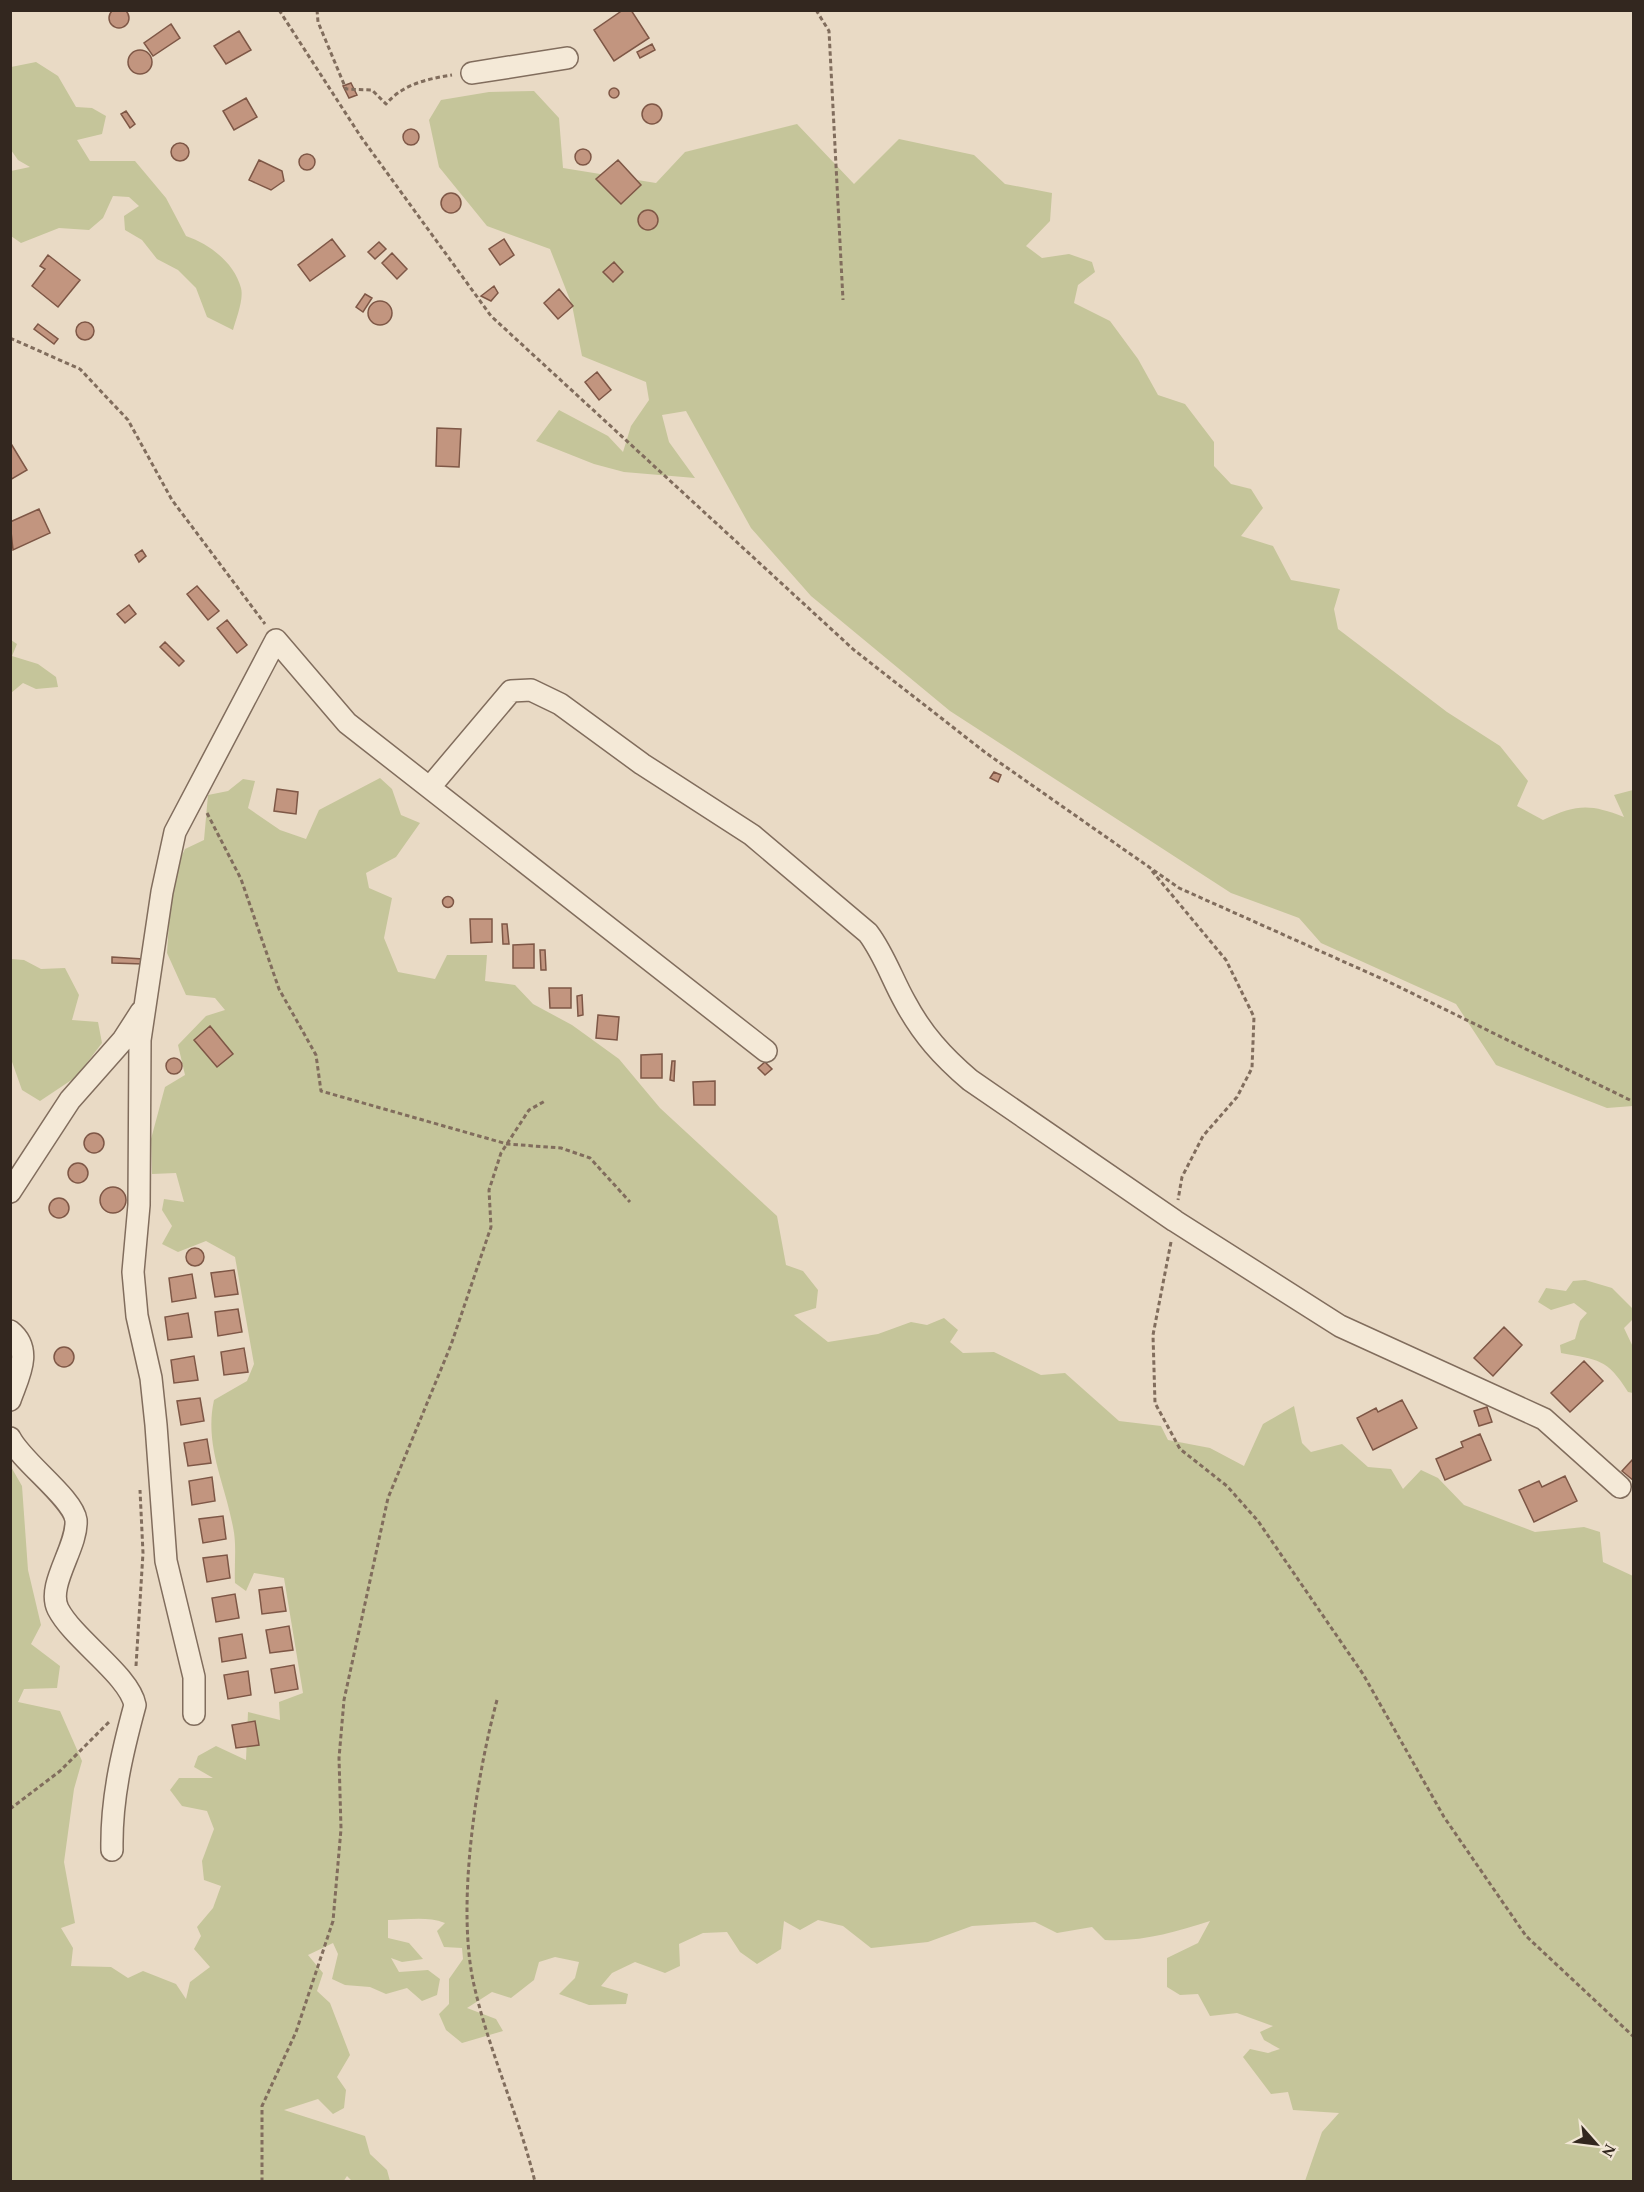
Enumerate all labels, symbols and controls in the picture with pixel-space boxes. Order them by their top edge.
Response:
north arrow [1566,2114,1626,2174]
text: N [1598,2142,1619,2160]

